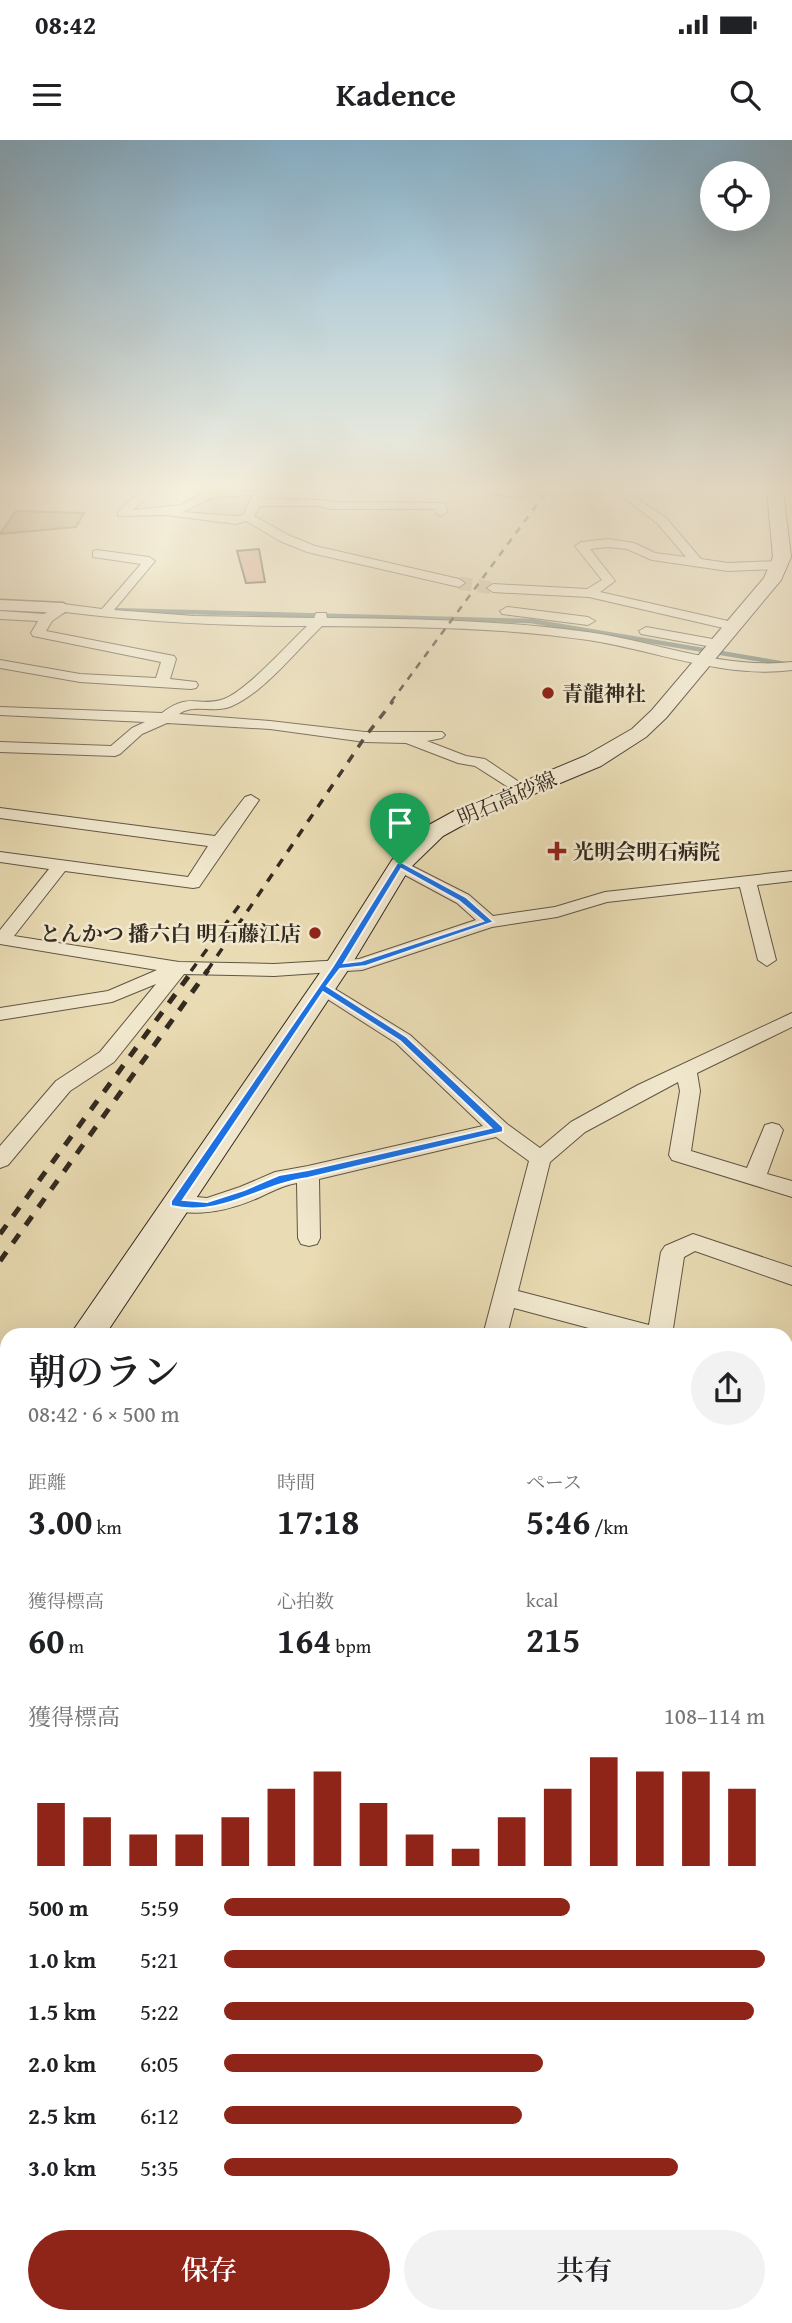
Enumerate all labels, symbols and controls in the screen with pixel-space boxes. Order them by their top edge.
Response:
text: 08:42 [35,5,96,44]
text: Kadence [336,71,456,118]
icon: menu [28,76,66,114]
icon: search [726,76,764,114]
map controls [700,161,770,231]
button: locate [700,161,770,231]
place label: 青龍神社 [562,678,646,709]
marker: 青龍神社 [540,685,556,701]
street label: 明石高砂線 [453,763,561,833]
pin [370,793,430,865]
icon: arrive [381,804,419,842]
place label: 光明会明石病院 [573,836,720,867]
marker: 光明会明石病院 [547,841,567,861]
place label: とんかつ 播六白 明石藤江店 [40,918,301,949]
marker: とんかつ 播六白 明石藤江店 [307,925,323,941]
text: 朝のラン [28,1343,180,1399]
button: share [691,1351,765,1425]
text: 08:42 · 6 × 500 m [28,1397,180,1430]
text: 距離 [28,1468,66,1496]
text: 時間 [277,1468,315,1496]
text: ペース [526,1468,582,1496]
text: 3.00 [28,1496,92,1547]
text: 17:18 [277,1496,359,1547]
text: 5:46 [526,1496,590,1547]
text: km [92,1513,122,1541]
text: /km [590,1513,629,1541]
text: kcal [526,1586,558,1614]
text: 獲得標高 [28,1587,104,1615]
text: 心拍数 [277,1587,334,1615]
text: 215 [526,1614,580,1665]
text: 60 [28,1615,64,1666]
text: 164 [277,1615,331,1666]
text: m [64,1632,84,1660]
text: bpm [331,1632,371,1660]
text: 108–114 m [664,1699,765,1732]
text: 獲得標高 [28,1700,120,1733]
text: 500 m [28,1891,89,1924]
text: 5:59 [140,1891,179,1924]
text: 1.0 km [28,1943,96,1976]
text: 5:21 [140,1943,179,1976]
text: 1.5 km [28,1995,96,2028]
text: 5:22 [140,1995,179,2028]
text: 2.0 km [28,2047,96,2080]
text: 6:05 [140,2047,179,2080]
text: 2.5 km [28,2099,96,2132]
text: 6:12 [140,2099,179,2132]
text: 3.0 km [28,2151,96,2184]
text: 5:35 [140,2151,179,2184]
button: 保存 [28,2230,390,2310]
button: 共有 [404,2230,765,2310]

